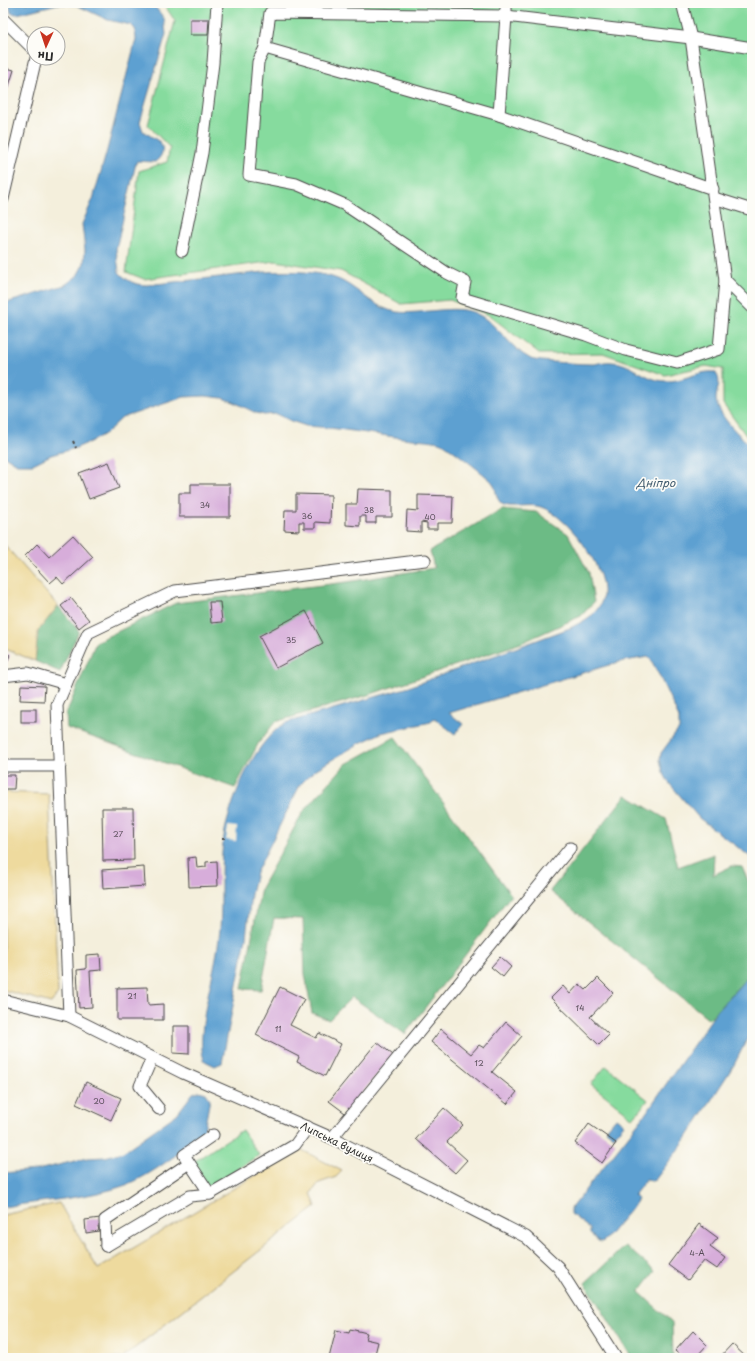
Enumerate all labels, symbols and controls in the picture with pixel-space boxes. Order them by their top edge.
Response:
north arrow [26,26,66,66]
text: Пн [37,48,54,65]
water label: Дніпро [636,474,676,491]
house number: 34 [200,499,210,511]
house number: 38 [364,504,374,516]
house number: 36 [302,510,313,522]
house number: 40 [424,511,436,523]
house number: 35 [286,634,296,646]
house number: 27 [113,828,123,840]
house number: 21 [127,990,137,1002]
house number: 14 [576,1002,584,1014]
house number: 11 [275,1023,281,1035]
house number: 12 [474,1057,484,1069]
house number: 20 [93,1095,105,1107]
street label: Липська вулиця [298,1117,376,1166]
house number: 4-А [689,1247,705,1259]

